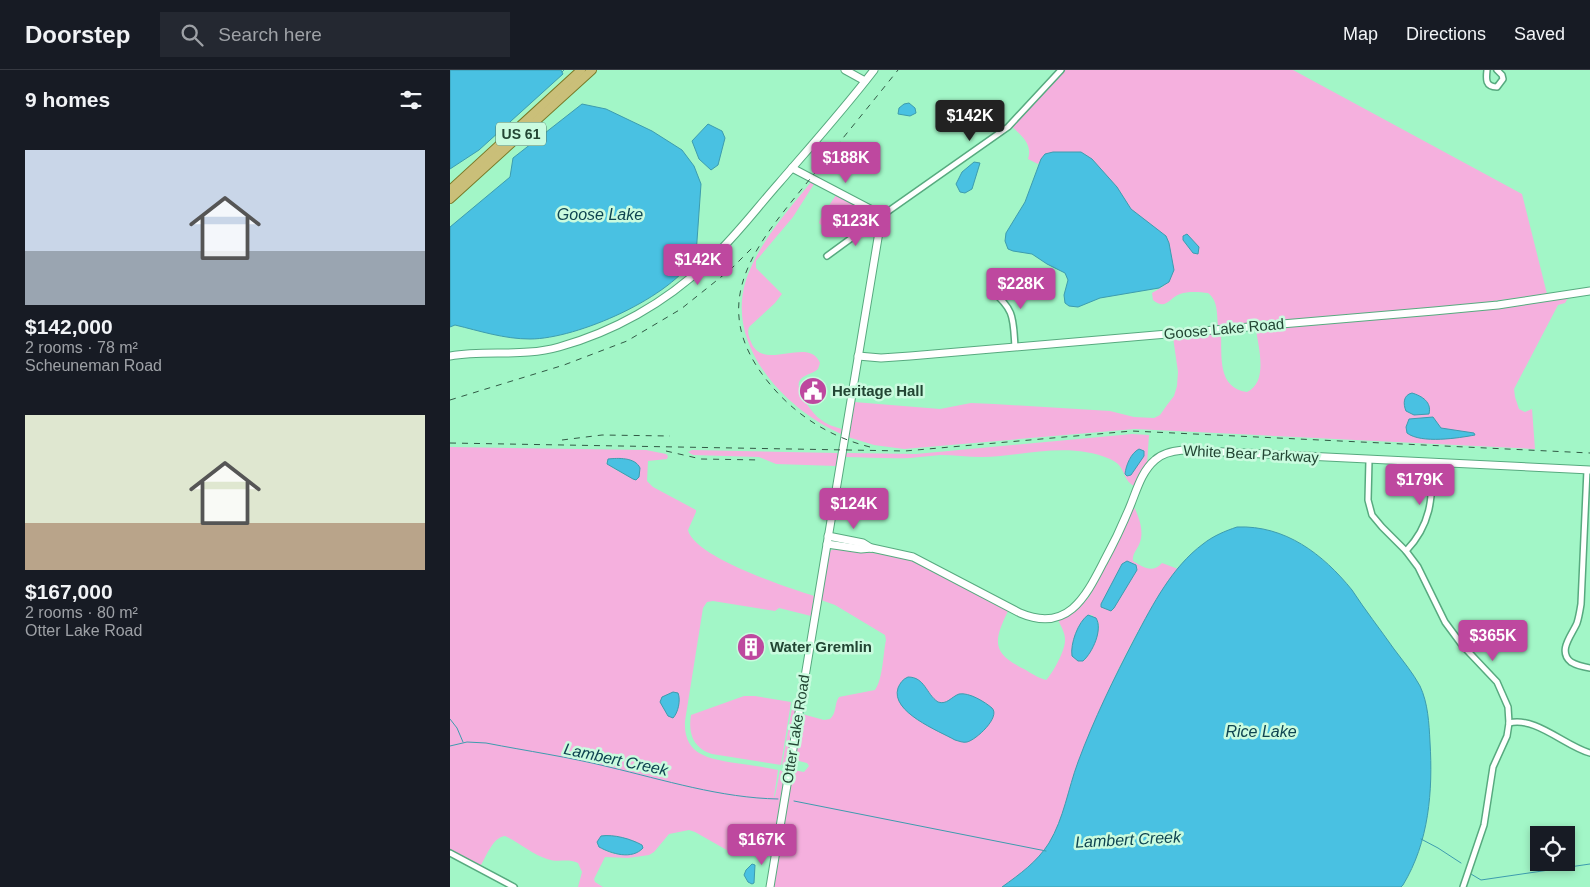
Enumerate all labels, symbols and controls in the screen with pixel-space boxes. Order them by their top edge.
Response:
search box [160,12,510,57]
text: Doorstep [25,21,130,48]
icon: search [178,21,206,49]
text: Search here [218,24,322,45]
text: Map [1343,24,1378,44]
text: Directions [1406,24,1486,44]
text: Saved [1514,24,1565,44]
icon: filters [397,86,425,114]
text: 9 homes [25,88,110,111]
pin: $142K [935,100,1005,142]
text: $142K [946,107,994,124]
road number: US 61 [496,122,546,146]
pin: $188K [811,142,881,184]
text: $188K [822,149,870,166]
icon: home [180,183,270,273]
pin: $123K [821,204,891,247]
water label: Goose Lake [557,206,643,223]
text: $123K [832,212,880,229]
pin: $142K [663,244,733,286]
text: $142K [674,251,722,268]
pin: $228K [986,268,1056,310]
text: $228K [997,275,1045,292]
text: $142,000 [25,315,113,338]
street label: Goose Lake Road [1163,315,1285,342]
text: 2 rooms · 78 m² [25,339,138,356]
text: Scheuneman Road [25,357,162,374]
public building icon: Heritage Hall [798,376,828,406]
place label: Heritage Hall [832,382,924,399]
street label: White Bear Parkway [1183,441,1320,466]
icon: home [180,448,270,538]
pin: $179K [1385,464,1455,506]
text: $179K [1396,471,1444,488]
pin: $124K [819,488,889,530]
text: $124K [830,495,878,512]
text: $167,000 [25,580,113,603]
text: 2 rooms · 80 m² [25,604,138,621]
pin: $365K [1458,620,1528,662]
text: Otter Lake Road [25,622,142,639]
text: $365K [1469,627,1517,644]
building icon: Water Gremlin [736,632,766,662]
place label: Water Gremlin [770,638,872,655]
street label: Otter Lake Road [779,673,813,785]
water label: Rice Lake [1225,723,1297,740]
water label: Lambert Creek [562,740,670,779]
pin: $167K [727,824,797,866]
map controls [1530,826,1575,871]
button: locate [1530,826,1575,871]
water label: Lambert Creek [1075,828,1182,851]
text: $167K [738,831,786,848]

